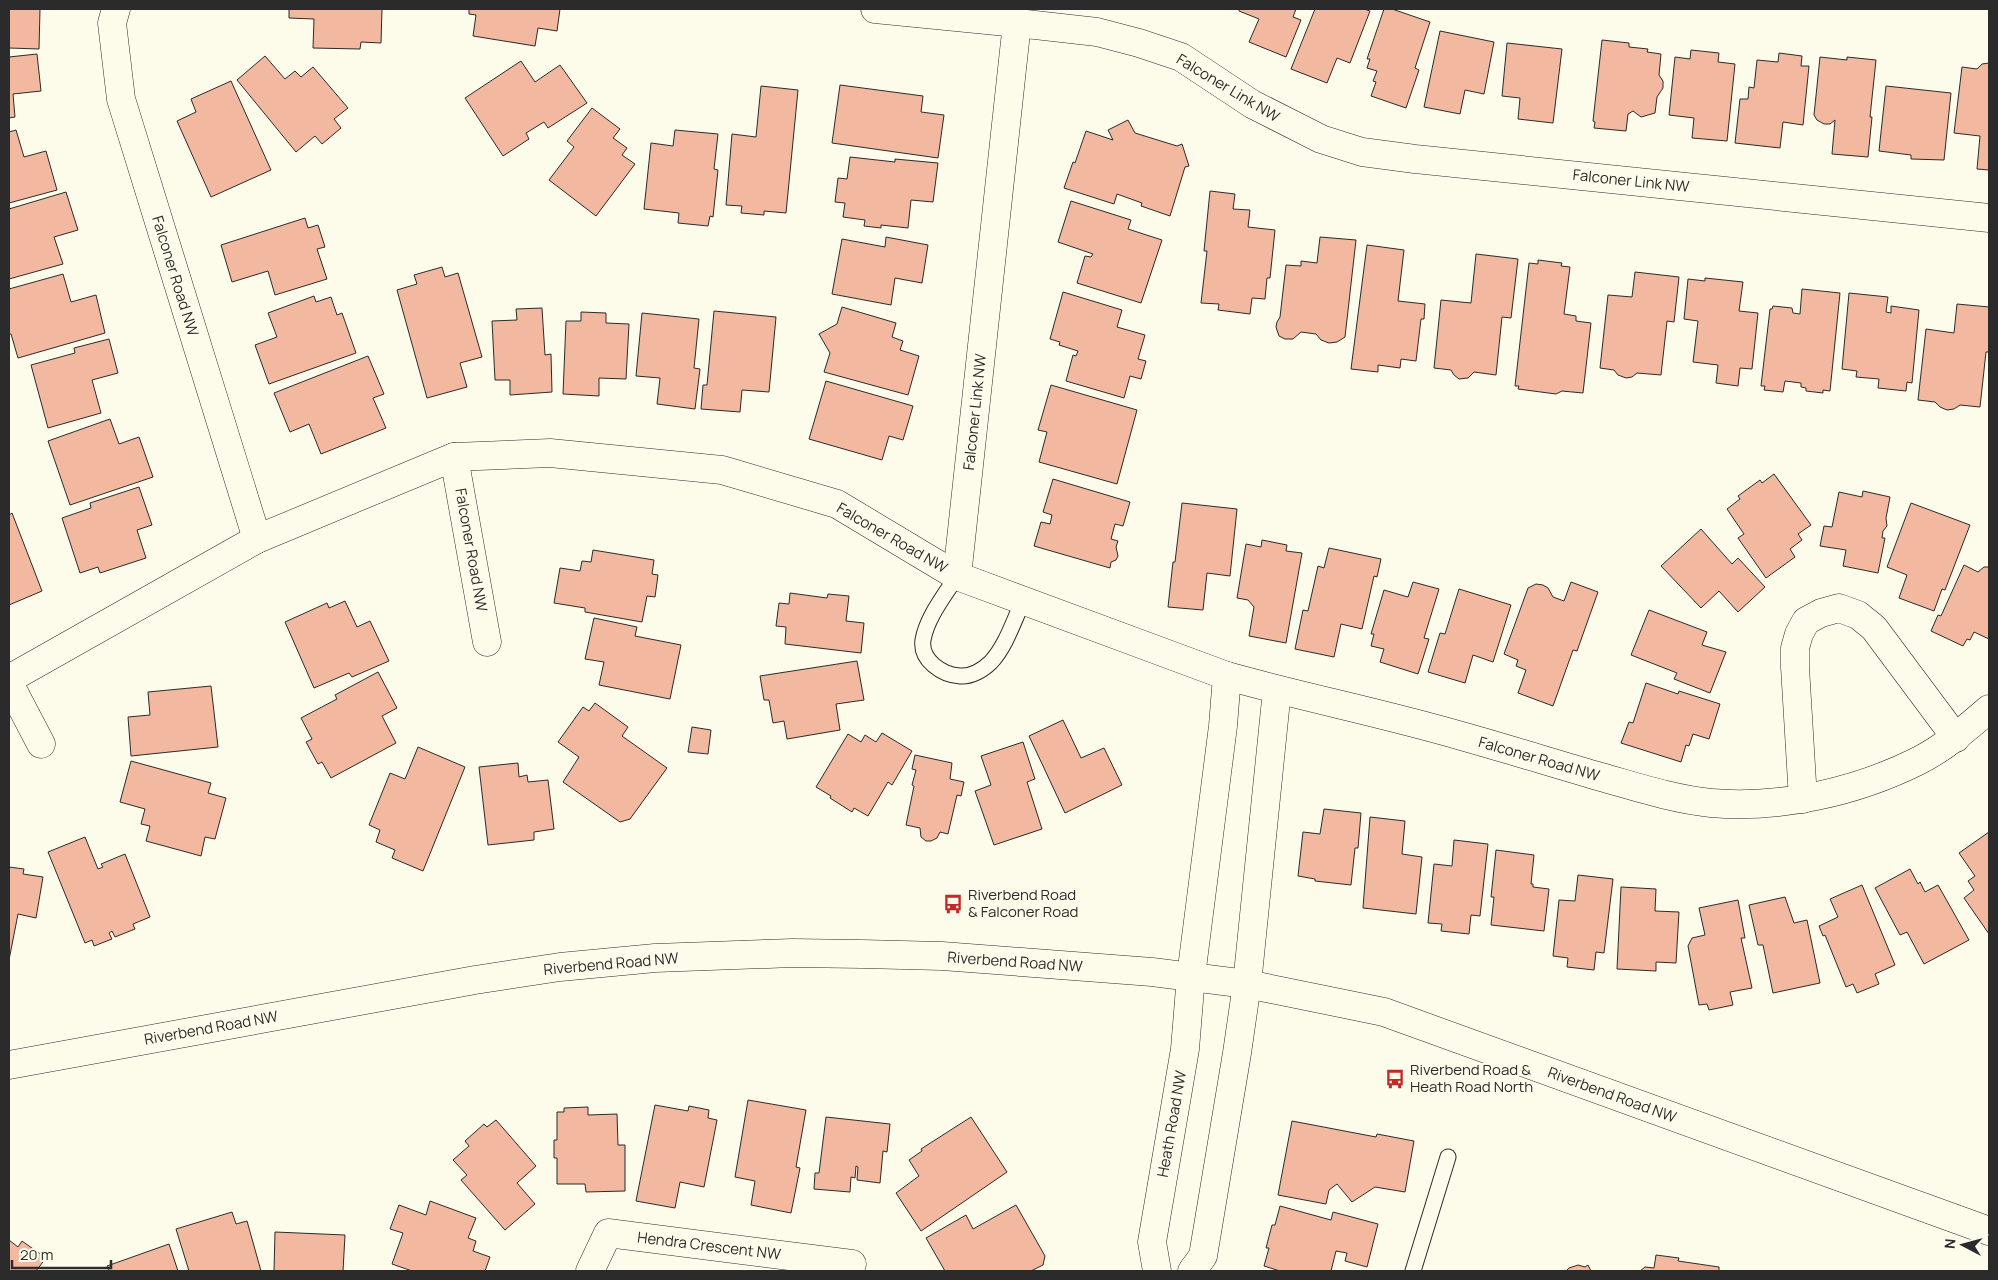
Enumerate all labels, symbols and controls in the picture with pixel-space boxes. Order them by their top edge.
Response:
street label: Falconer Link NW [1173,48,1284,127]
street label: Falconer Link NW [1572,164,1690,197]
street label: Falconer Road NW [147,213,204,339]
street label: Falconer Link NW [958,353,991,471]
street label: Falconer Road NW [450,487,493,613]
street label: Falconer Road NW [833,497,952,578]
street label: Falconer Road NW [1476,731,1602,786]
place label: Riverbend Road & Falconer Road [968,884,1078,922]
bus stop icon: Riverbend Road & Falconer Road [942,893,964,915]
street label: Riverbend Road NW [947,946,1083,977]
street label: Riverbend Road NW [543,947,679,980]
street label: Riverbend Road NW [142,1005,279,1050]
place label: Riverbend Road & Heath Road North [1410,1059,1533,1097]
street label: Riverbend Road NW [1545,1061,1679,1128]
bus stop icon: Riverbend Road & Heath Road North [1384,1068,1406,1090]
street label: Heath Road NW [1152,1069,1191,1179]
north arrow [1938,1220,1988,1270]
street label: Hendra Crescent NW [636,1226,782,1265]
scale bar [12,1238,111,1270]
text: N [1940,1238,1960,1250]
text: 20 m [20,1244,53,1265]

